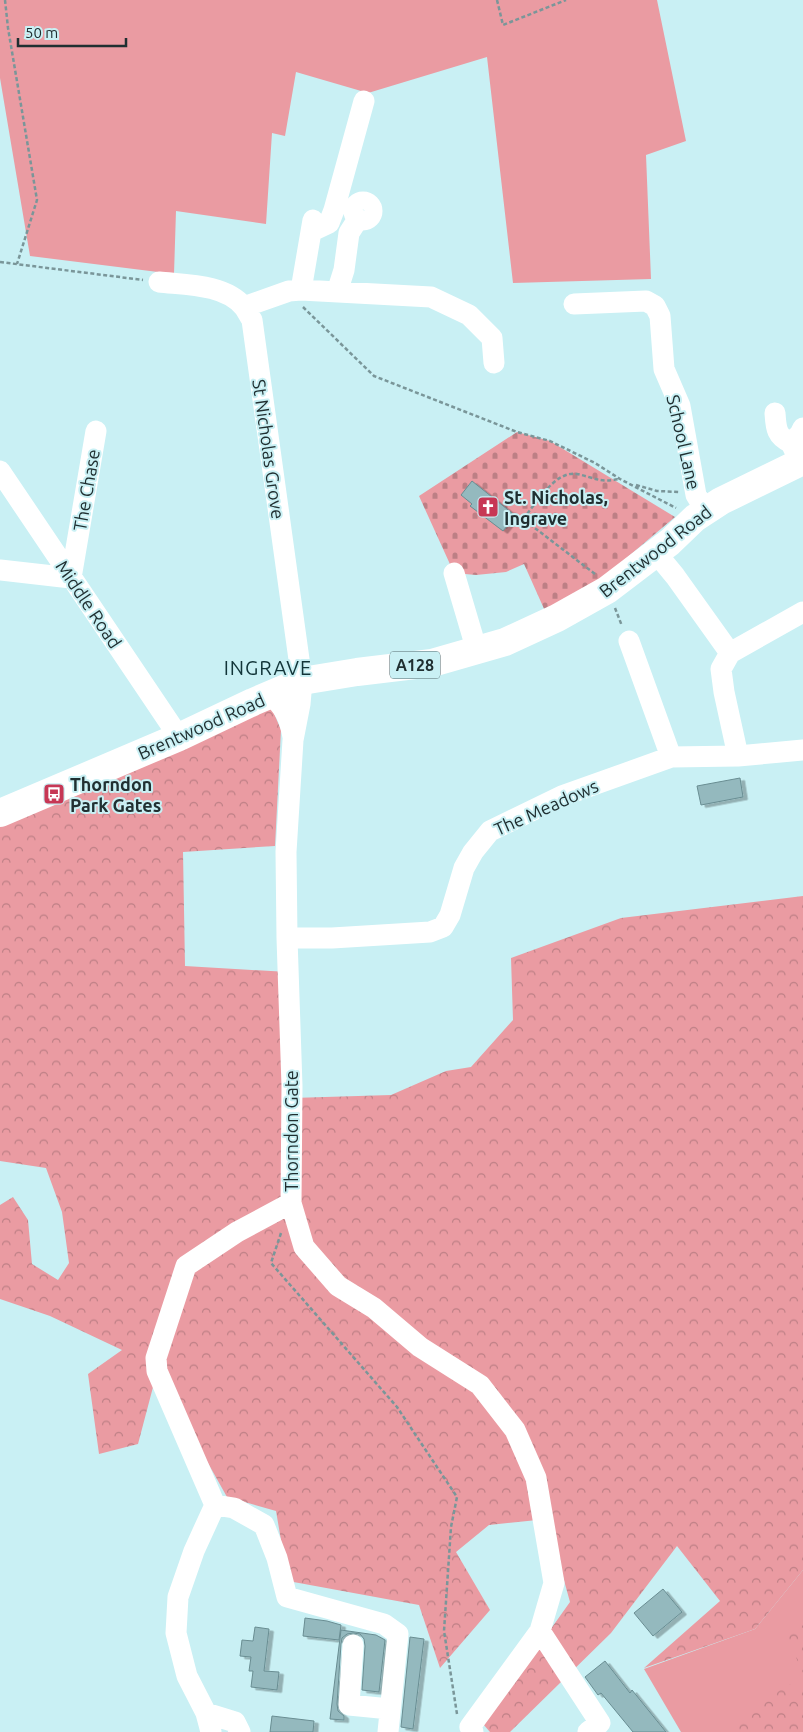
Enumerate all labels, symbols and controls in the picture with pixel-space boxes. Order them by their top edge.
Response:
scale bar [18,15,125,47]
text: 50 m [25,24,58,41]
street label: St Nicholas Grove [249,378,289,520]
street label: School Lane [663,393,705,491]
street label: The Chase [69,448,103,532]
place label: St. Nicholas, Ingrave [504,487,608,528]
church icon: St. Nicholas, Ingrave [476,495,500,519]
street label: Brentwood Road [595,501,715,601]
street label: Middle Road [52,556,126,652]
road number: A128 [390,652,440,678]
district label: INGRAVE [224,656,312,679]
street label: Brentwood Road [134,689,268,763]
place label: Thorndon Park Gates [70,774,161,815]
street label: The Meadows [491,775,601,839]
bus stop icon: Thorndon Park Gates [42,782,66,806]
street label: Thorndon Gate [281,1070,301,1192]

